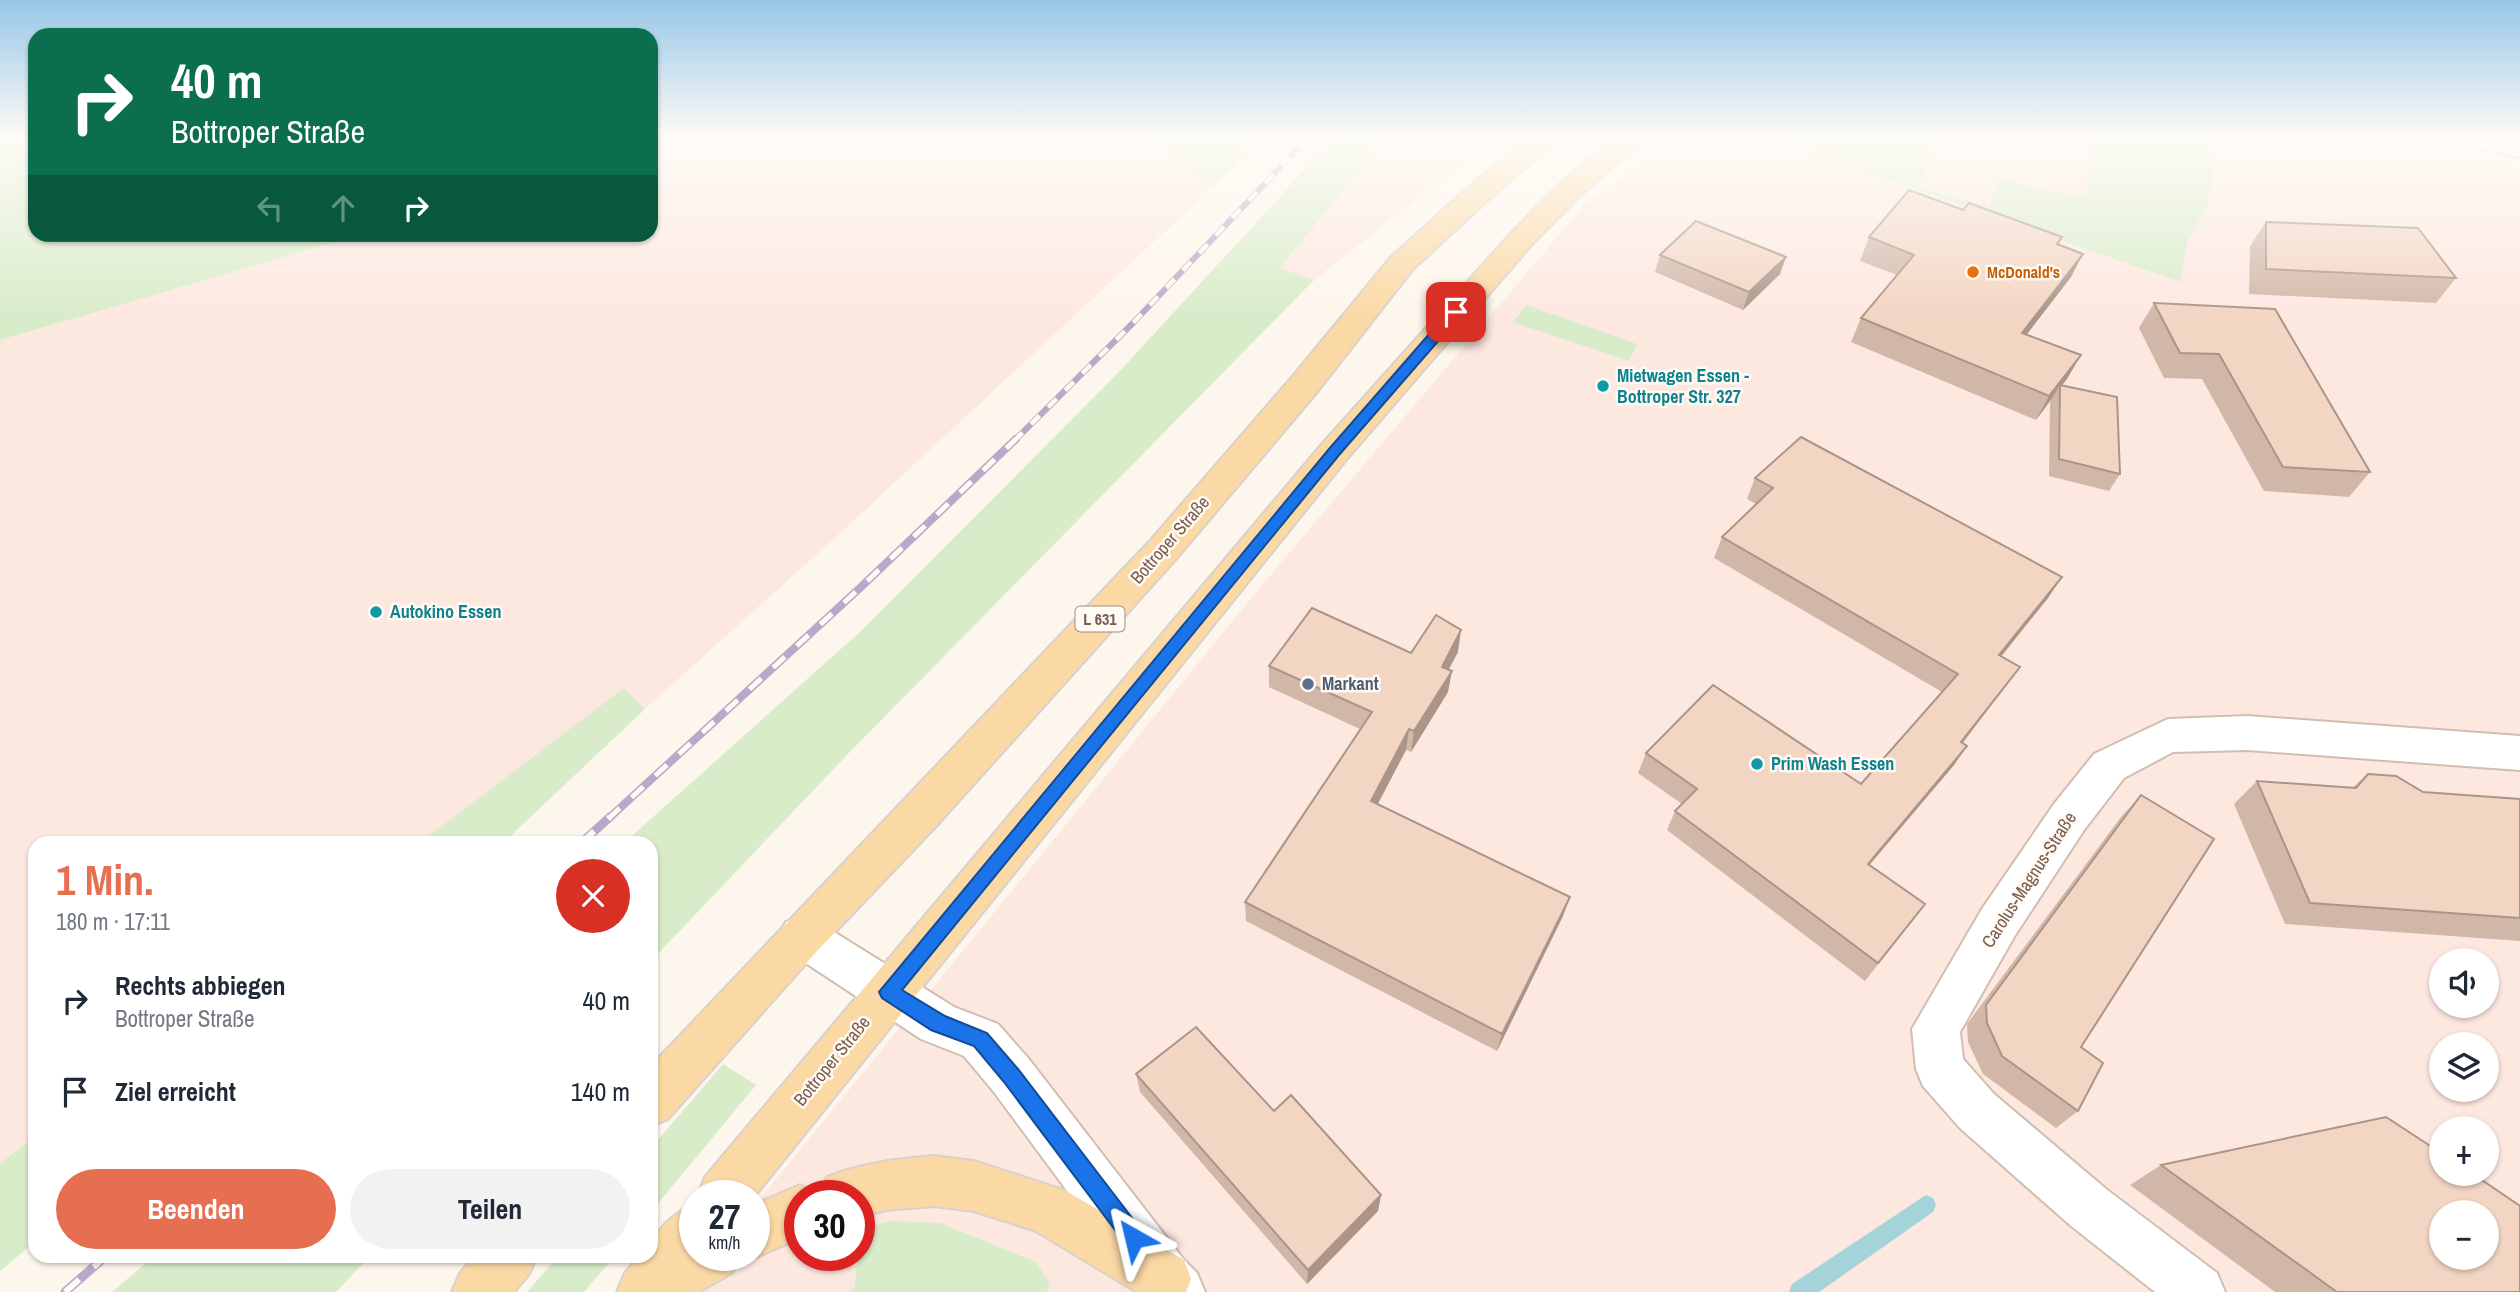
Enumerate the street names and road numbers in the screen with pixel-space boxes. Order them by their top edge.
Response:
street label: Bottroper Straße [1124,490,1215,589]
road number: L 631 [1076,606,1124,632]
street label: Carolus-Magnus-Straße [1975,807,2082,953]
street label: Bottroper Straße [788,1010,876,1111]

